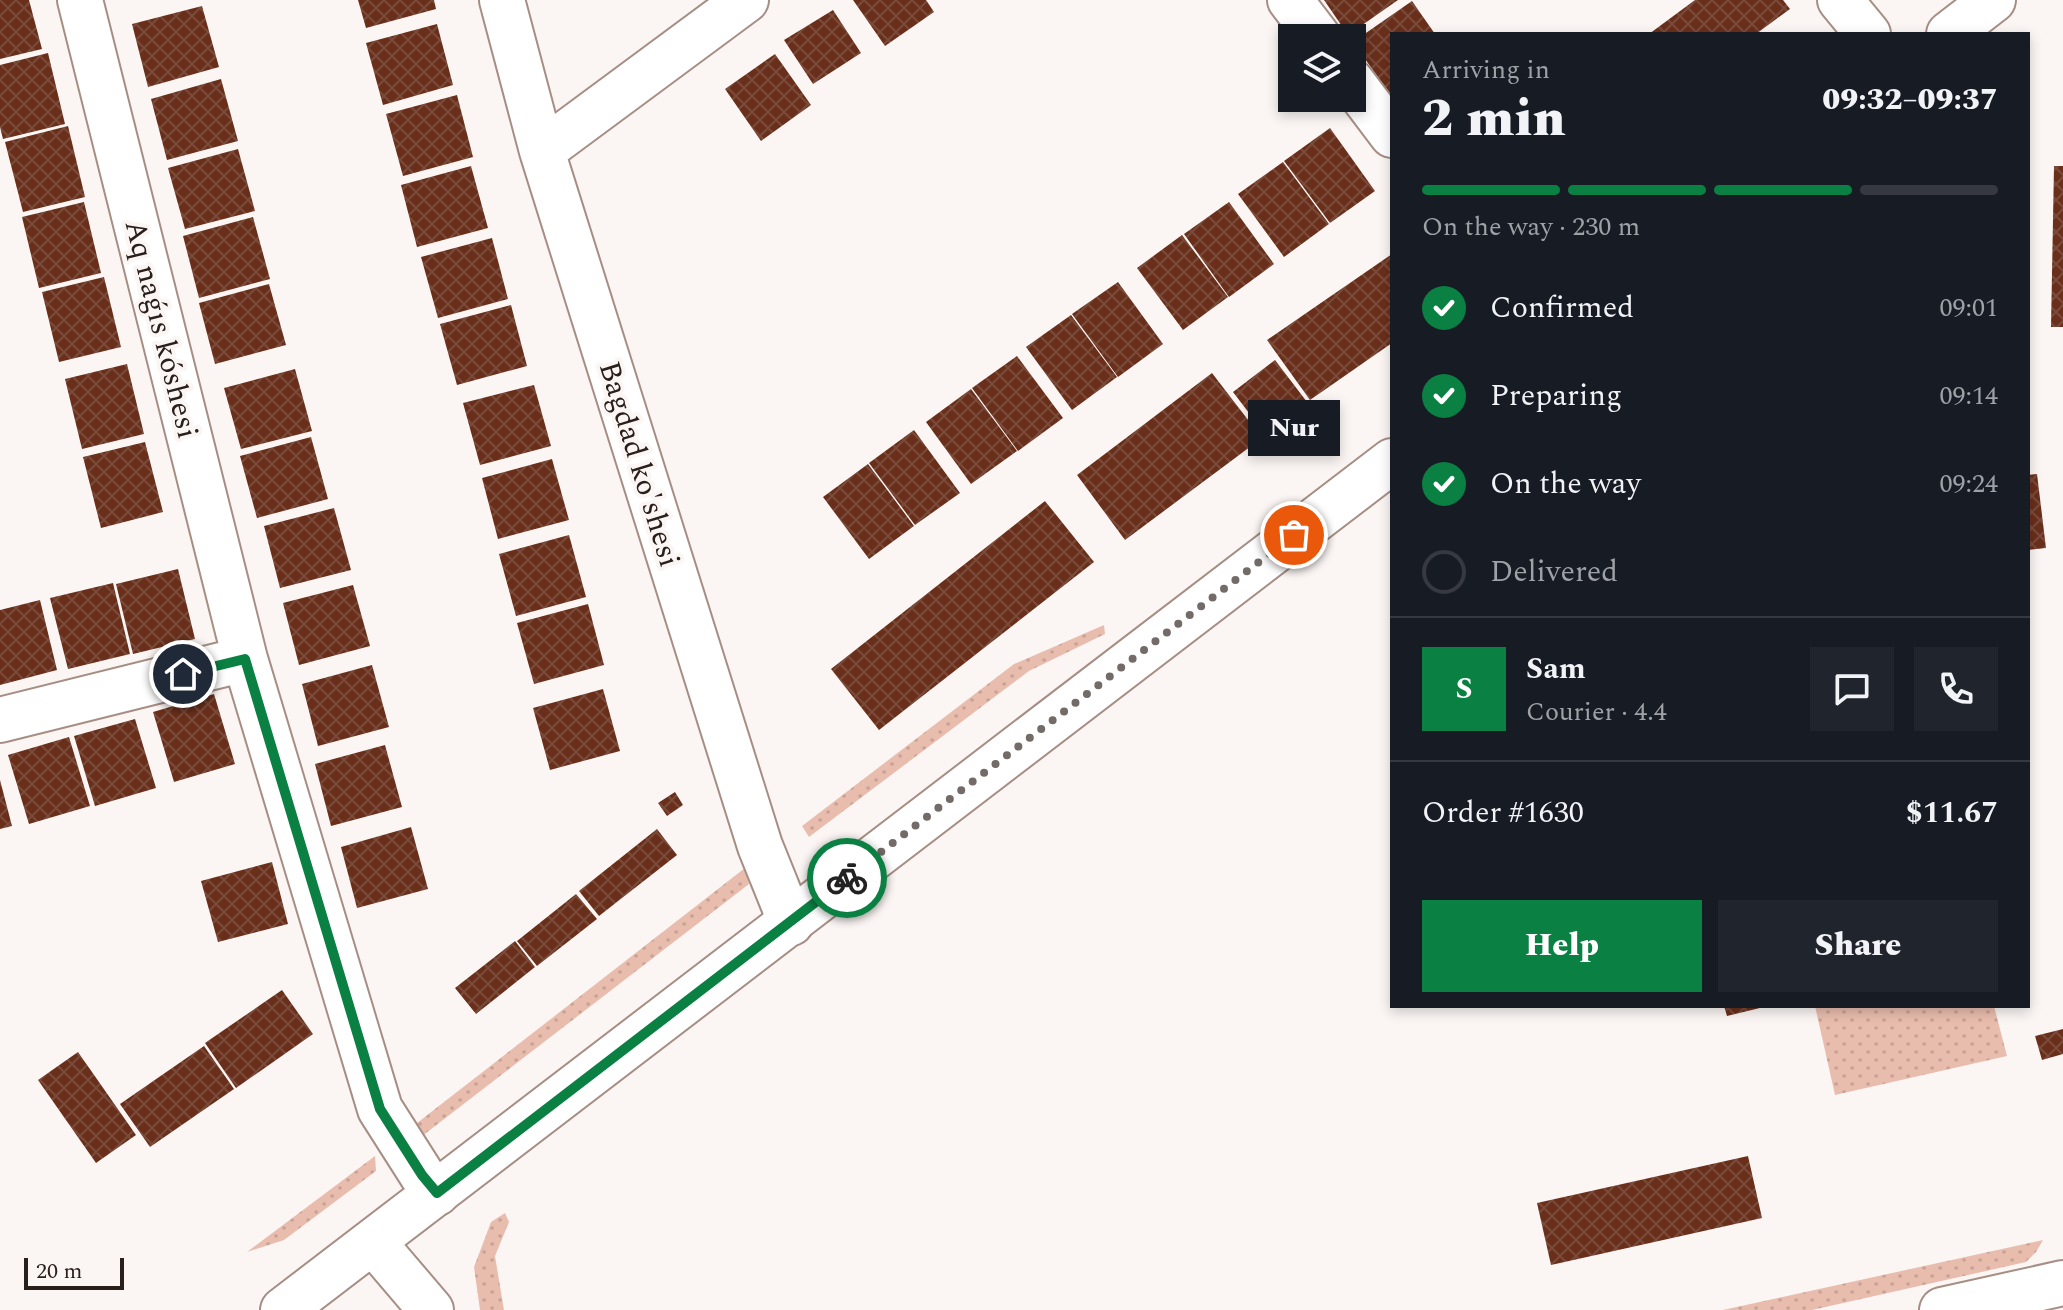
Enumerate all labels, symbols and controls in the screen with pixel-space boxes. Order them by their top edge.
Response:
map controls [1278,24,1366,112]
button: layers [1278,24,1366,112]
text: Arriving in [1422,50,1550,90]
text: 09:32–09:37 [1822,77,1998,123]
text: 2 min [1422,80,1566,159]
text: On the way · 230 m [1422,207,1640,247]
street label: Aq naǵıs kóshesi [112,215,210,443]
text: Confirmed [1490,285,1634,331]
icon: check [1422,286,1466,330]
text: 09:01 [1939,288,1998,328]
street label: Bagdad ko'shesi [586,356,692,573]
text: Preparing [1490,373,1622,419]
icon: check [1422,374,1466,418]
text: 09:14 [1939,376,1998,416]
callout: Nur [1248,399,1340,455]
text: Nur [1270,408,1318,448]
text: On the way [1490,461,1641,507]
icon: check [1422,462,1466,506]
text: 09:24 [1939,464,1998,504]
pin [1260,501,1328,569]
icon: bag [1272,513,1316,557]
text: Delivered [1490,549,1618,595]
pin [149,640,217,708]
text: Sam [1526,646,1586,692]
button: chat [1810,647,1894,731]
button: phone [1914,647,1998,731]
icon: home [161,652,205,696]
text: S [1455,666,1473,712]
text: Courier · 4.4 [1526,692,1667,732]
text: Order #1630 [1422,790,1584,836]
text: $11.67 [1906,790,1998,836]
courier [807,838,887,918]
icon: bike [825,856,869,900]
button: Help [1422,900,1702,992]
button: Share [1718,900,1998,992]
scale bar [24,1254,124,1290]
text: 20 m [36,1255,82,1288]

